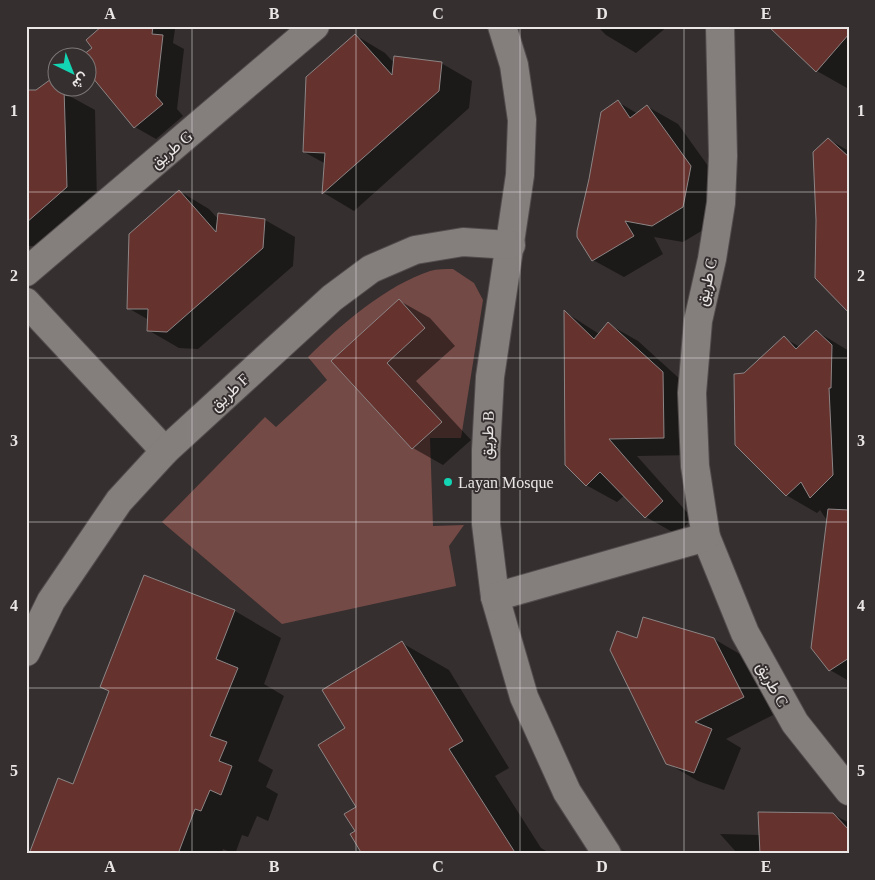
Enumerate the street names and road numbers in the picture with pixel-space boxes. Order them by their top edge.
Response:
street label: طريق G [147,127,197,173]
street label: طريق C [693,257,722,308]
street label: طريق F [206,370,254,416]
street label: طريق B [478,410,499,460]
street label: طريق C [752,659,792,711]

